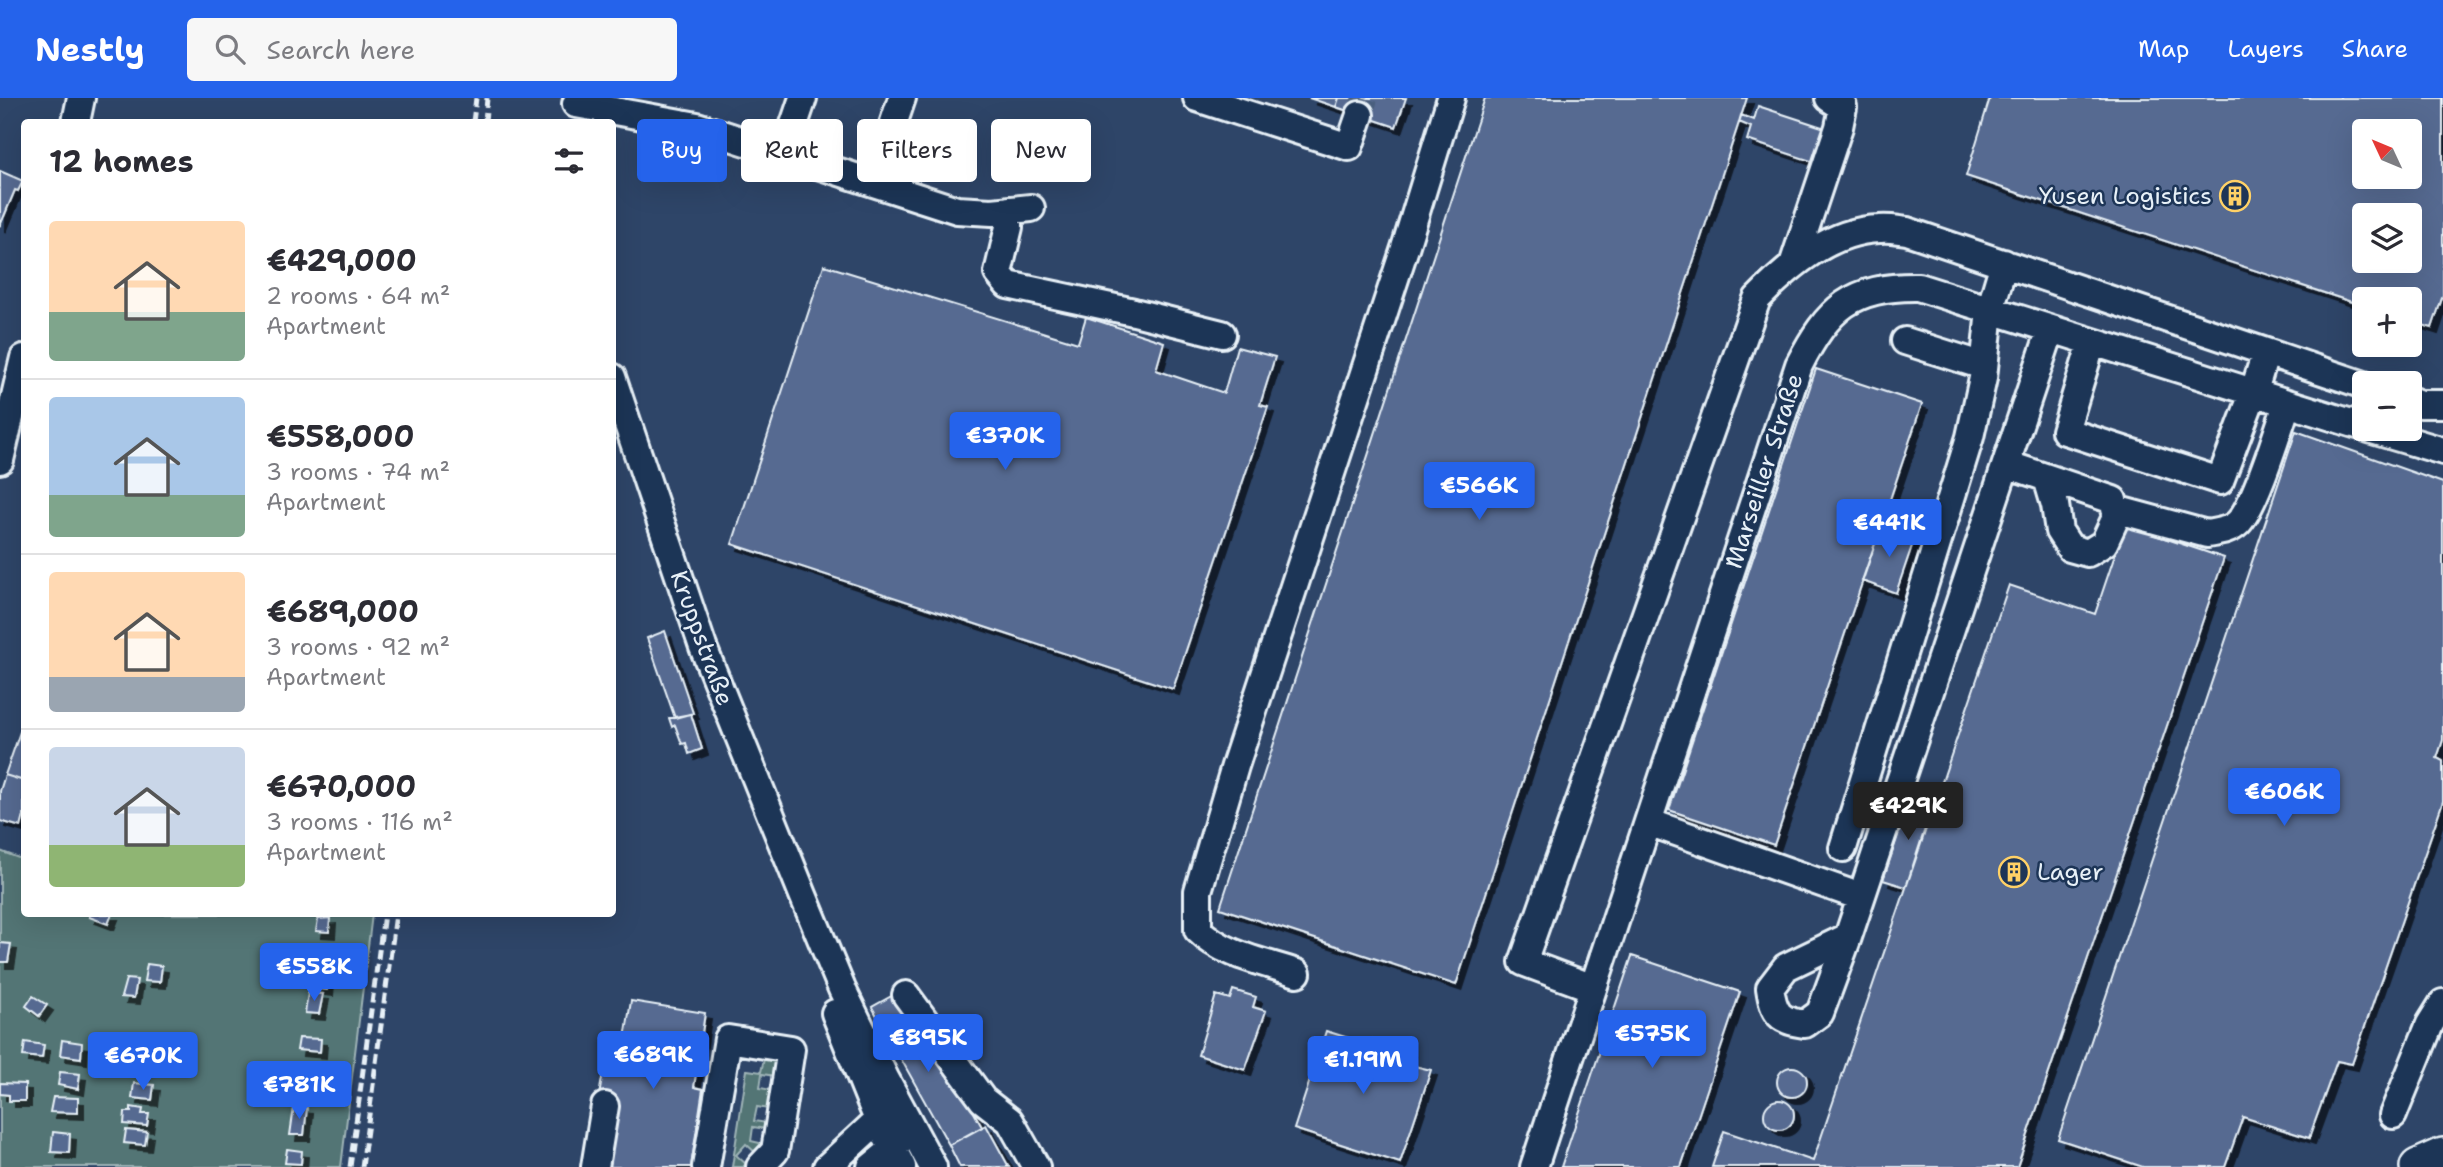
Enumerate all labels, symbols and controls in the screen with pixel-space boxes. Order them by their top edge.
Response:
search box [187,18,677,81]
text: Nestly [35,27,145,72]
icon: search [211,30,249,68]
text: Search here [267,32,415,67]
text: Map [2138,33,2189,65]
text: Layers [2227,33,2304,65]
text: Share [2342,33,2408,65]
chip: Buy [637,119,727,182]
chip: Rent [741,119,843,182]
chip: Filters [857,119,977,182]
chip: New [991,119,1091,182]
north arrow [2352,119,2422,189]
map controls [2352,119,2422,441]
text: 12 homes [49,141,193,182]
icon: filters [550,142,588,180]
building icon: Yusen Logistics [2218,179,2252,213]
place label: Yusen Logistics [2039,180,2212,212]
button: layers [2352,203,2422,273]
text: €429,000 [266,240,417,281]
icon: home [105,249,189,333]
text: 2 rooms · 64 m² [266,281,450,311]
button: + [2352,287,2422,357]
text: Apartment [266,311,386,341]
street label: Marseiller Straße [1717,369,1811,573]
button: − [2352,371,2422,441]
pin: €370K [956,412,1054,472]
text: €558,000 [266,416,414,457]
text: €370K [966,420,1045,450]
icon: home [105,425,189,509]
text: 3 rooms · 74 m² [266,457,450,487]
pin: €566K [1430,462,1528,522]
text: €566K [1440,470,1518,500]
text: Apartment [266,487,386,517]
pin: €441K [1840,500,1938,559]
text: €441K [1853,507,1925,537]
street label: Kruppstraße [663,566,741,710]
text: €689,000 [266,591,419,632]
icon: home [105,600,189,684]
text: 3 rooms · 92 m² [266,632,450,662]
text: Apartment [266,662,386,692]
text: €670,000 [266,766,416,807]
pin: €606K [2235,768,2333,828]
icon: home [105,775,189,859]
text: €606K [2244,776,2324,806]
pin: €429K [1859,782,1957,842]
text: €429K [1869,790,1947,820]
text: 3 rooms · 116 m² [266,807,453,837]
text: Apartment [266,837,386,867]
building icon: Lager [1997,855,2031,889]
place label: Lager [2037,856,2104,888]
pin: €558K [265,944,363,1003]
text: €558K [276,951,352,981]
pin: €575K [1603,1010,1701,1070]
pin: €895K [879,1014,977,1074]
text: €575K [1614,1018,1690,1048]
text: €895K [889,1022,967,1052]
pin: €670K [94,1032,192,1092]
pin: €689K [604,1032,702,1091]
pin: €1.19M [1306,1037,1420,1096]
text: €689K [613,1039,693,1069]
text: €670K [104,1040,182,1070]
text: €1.19M [1324,1044,1402,1074]
pin: €781K [250,1062,348,1121]
text: €781K [262,1069,336,1099]

